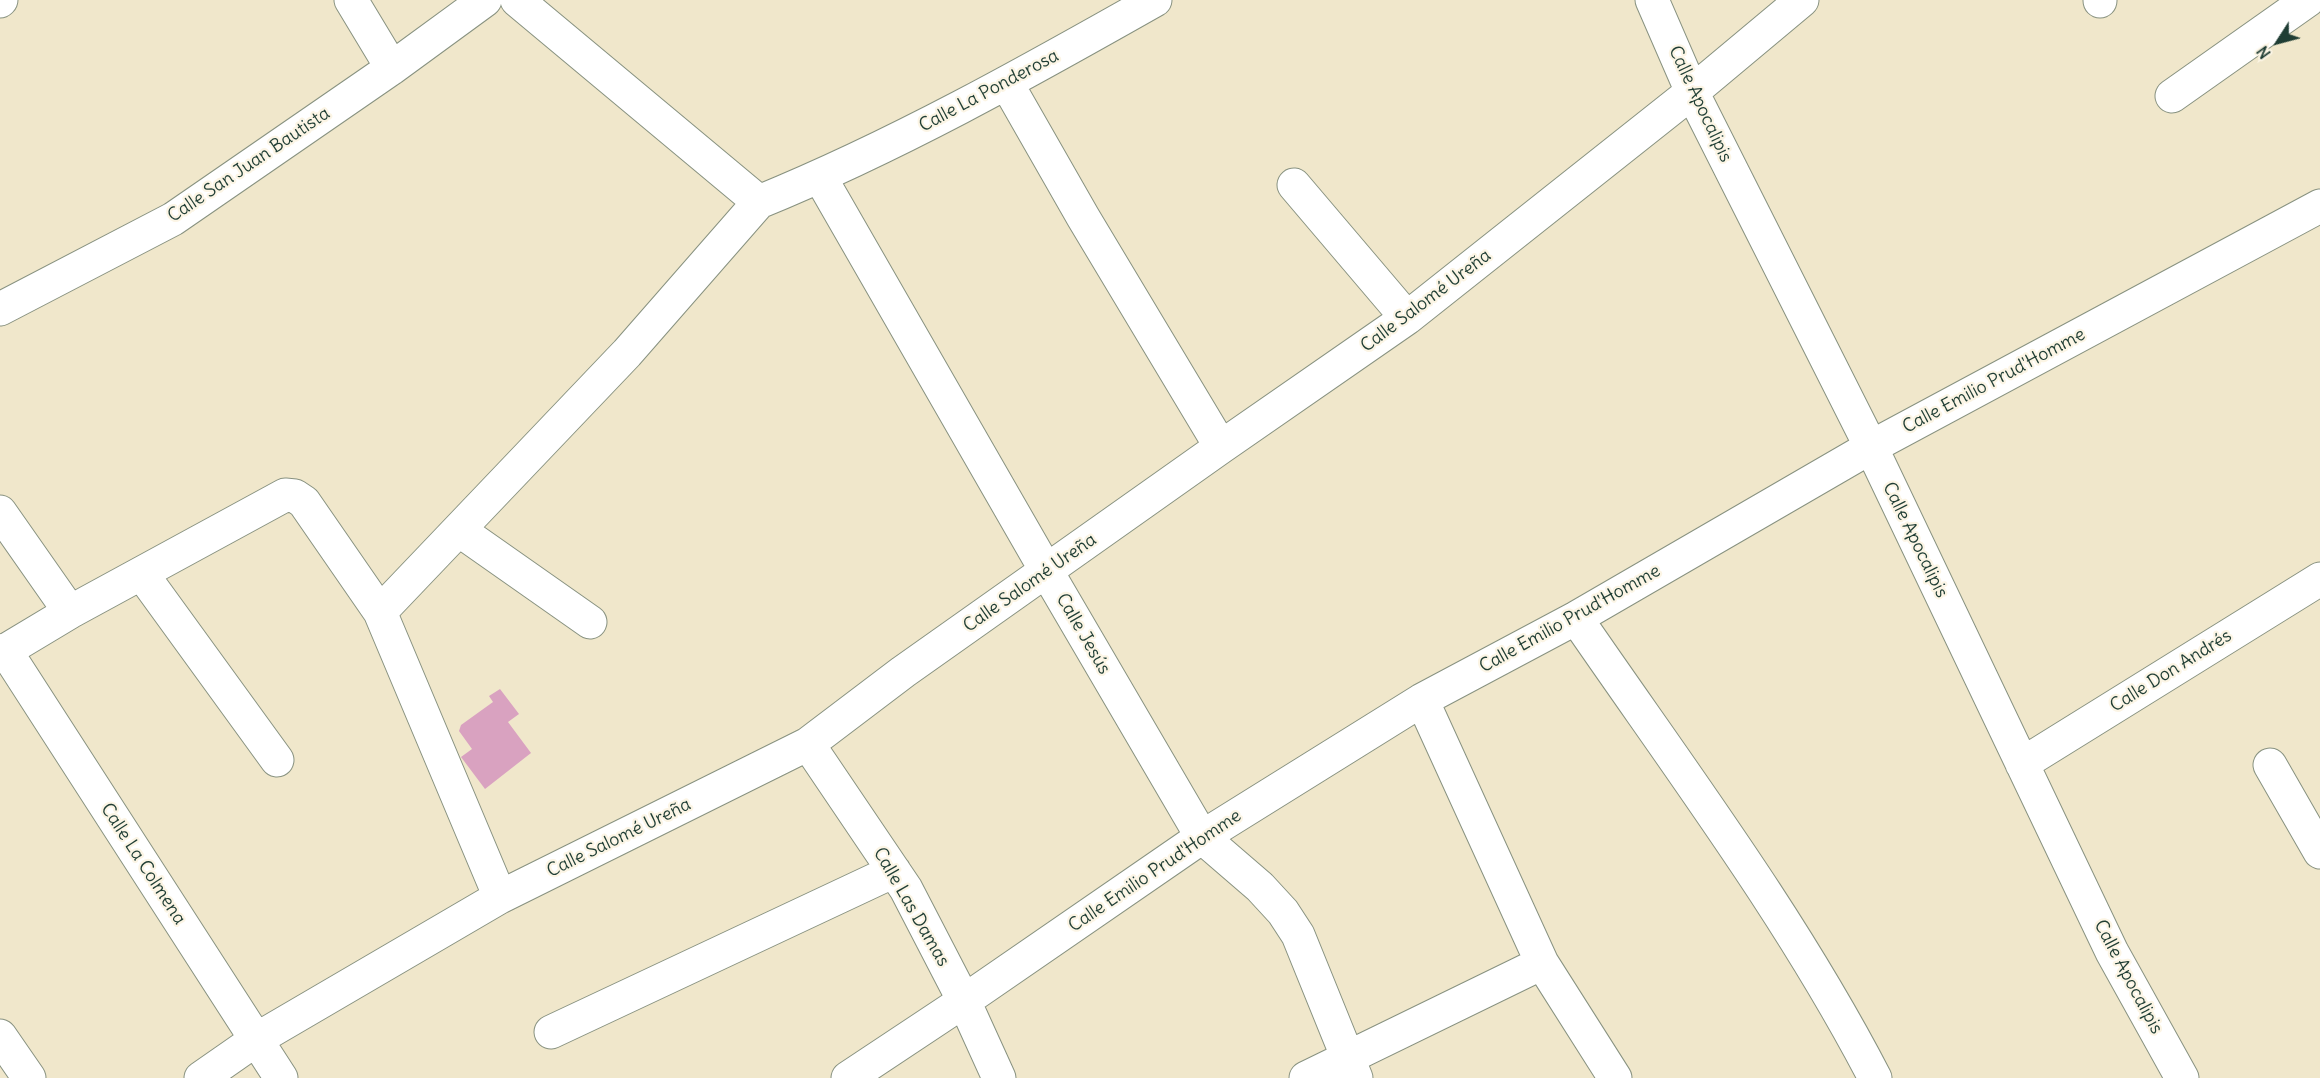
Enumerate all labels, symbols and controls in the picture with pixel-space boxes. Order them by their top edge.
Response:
north arrow [2248,12,2308,72]
street label: Calle Apocalipis [1664,42,1736,166]
text: N [2252,42,2275,63]
street label: Calle La Ponderosa [915,45,1063,137]
street label: Calle San Juan Bautista [164,103,334,227]
street label: Calle Salomé Ureña [1357,245,1495,357]
street label: Calle Emilio Prud'Homme [1899,324,2089,438]
street label: Calle Apocalipis [1878,479,1952,601]
street label: Calle Salomé Ureña [959,529,1101,637]
street label: Calle Emilio Prud'Homme [1476,560,1664,678]
street label: Calle Jesús [1051,590,1115,678]
street label: Calle Don Andrés [2106,625,2236,717]
street label: Calle Salomé Ureña [543,794,695,882]
street label: Calle La Colmena [96,799,190,929]
street label: Calle Emilio Prud'Homme [1065,805,1245,937]
street label: Calle Las Damas [868,844,954,970]
street label: Calle Apocalipis [2089,916,2167,1038]

